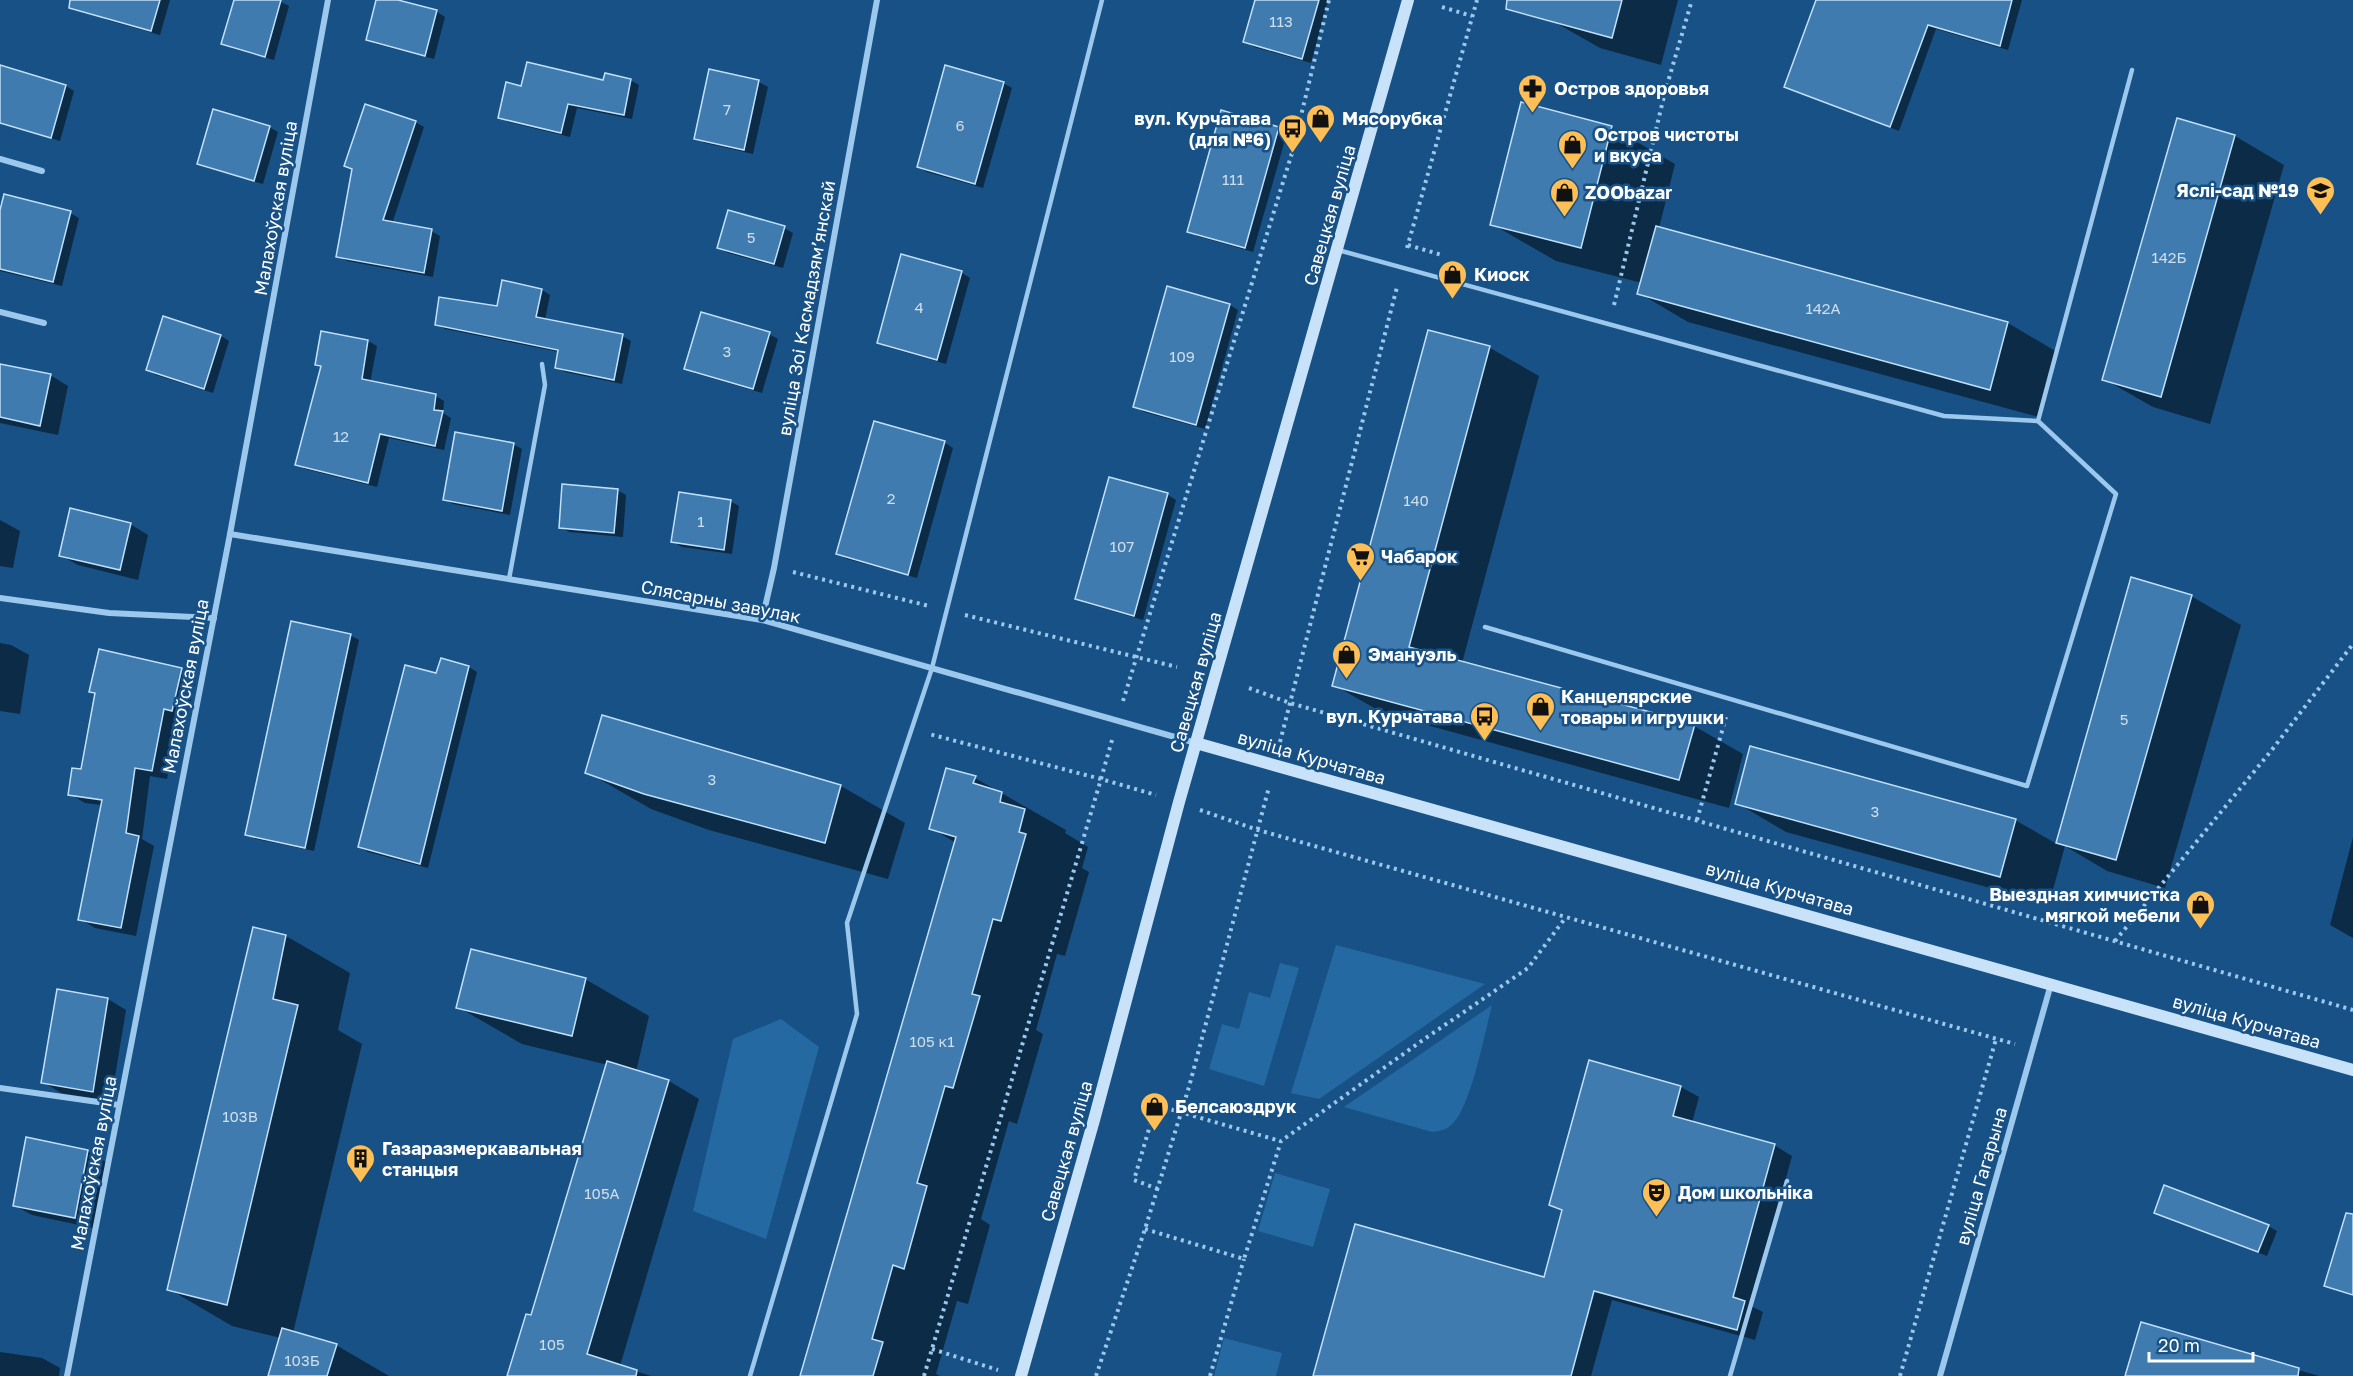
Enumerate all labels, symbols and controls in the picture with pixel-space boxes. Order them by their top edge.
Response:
house number: 113 [1269,12,1293,30]
pharmacy icon: Остров здоровья [1517,72,1549,114]
place label: Остров здоровья [1554,77,1709,99]
house number: 7 [723,100,731,118]
shop icon: Мясорубка [1305,102,1337,144]
place label: вул. Курчатава (для №6) [1134,107,1271,150]
place label: Мясорубка [1342,107,1443,129]
bus stop icon: вул. Курчатава (для №6) [1276,112,1308,154]
house number: 6 [955,116,965,134]
street label: Малахоўская вуліца [249,119,301,297]
place label: Остров чистоты и вкуса [1594,123,1739,166]
shop icon: Остров чистоты и вкуса [1557,128,1589,170]
street label: Савецкая вуліца [1298,142,1360,288]
house number: 111 [1222,170,1244,188]
school or university icon: Яслі-сад №19 [2304,174,2336,216]
shop icon: ZOObazar [1548,176,1580,218]
street label: вуліца Зоі Касмадзямʼянскай [773,179,839,437]
place label: Яслі-сад №19 [2176,179,2299,201]
place label: ZOObazar [1585,181,1672,203]
house number: 5 [747,228,755,246]
house number: 142Б [2151,248,2187,266]
shop icon: Киоск [1437,258,1469,300]
place label: Киоск [1474,263,1530,285]
house number: 4 [914,298,924,316]
house number: 142А [1805,299,1841,317]
house number: 3 [723,342,731,360]
house number: 109 [1169,347,1195,365]
house number: 12 [333,427,349,445]
house number: 2 [887,489,895,507]
house number: 140 [1403,491,1429,509]
house number: 1 [697,512,705,530]
house number: 107 [1110,537,1134,555]
supermarket icon: Чабарок [1344,540,1376,582]
place label: Чабарок [1381,545,1458,567]
street label: Слясарны завулак [639,575,803,627]
street label: Малахоўская вуліца [157,597,213,775]
street label: Савецкая вуліца [1164,609,1226,755]
shop icon: Эмануэль [1331,638,1363,680]
place label: Эмануэль [1368,643,1456,665]
place label: Канцелярские товары и игрушки [1561,685,1724,728]
shop icon: Канцелярские товары и игрушки [1524,690,1556,732]
bus stop icon: вул. Курчатава [1468,700,1500,742]
place label: вул. Курчатава [1326,705,1463,727]
house number: 5 [2120,710,2128,728]
street label: вуліца Курчатава [1235,725,1389,789]
house number: 3 [708,770,716,788]
house number: 3 [1871,802,1879,820]
street label: вуліца Курчатава [1703,856,1857,920]
place label: Выездная химчистка мягкой мебели [1989,883,2180,926]
shop icon: Выездная химчистка мягкой мебели [2185,888,2217,930]
street label: вуліца Курчатава [2170,989,2324,1053]
house number: 105 к1 [910,1032,954,1050]
street label: Малахоўская вуліца [65,1074,121,1252]
street label: Савецкая вуліца [1035,1078,1097,1224]
shop icon: Белсаюздрук [1138,1090,1170,1132]
place label: Белсаюздрук [1175,1095,1297,1117]
street label: вуліца Гагарына [1951,1104,2011,1248]
house number: 103В [222,1107,258,1125]
place label: Газаразмеркавальная станцыя [382,1137,582,1180]
building icon: Газаразмеркавальная станцыя [345,1142,377,1184]
theatre icon: Дом школьніка [1641,1176,1673,1218]
place label: Дом школьніка [1678,1181,1813,1203]
house number: 105А [584,1184,620,1202]
scale bar [2149,1325,2252,1363]
text: 20 m [2158,1334,2200,1356]
house number: 105 [539,1335,565,1353]
house number: 103Б [284,1351,320,1369]

